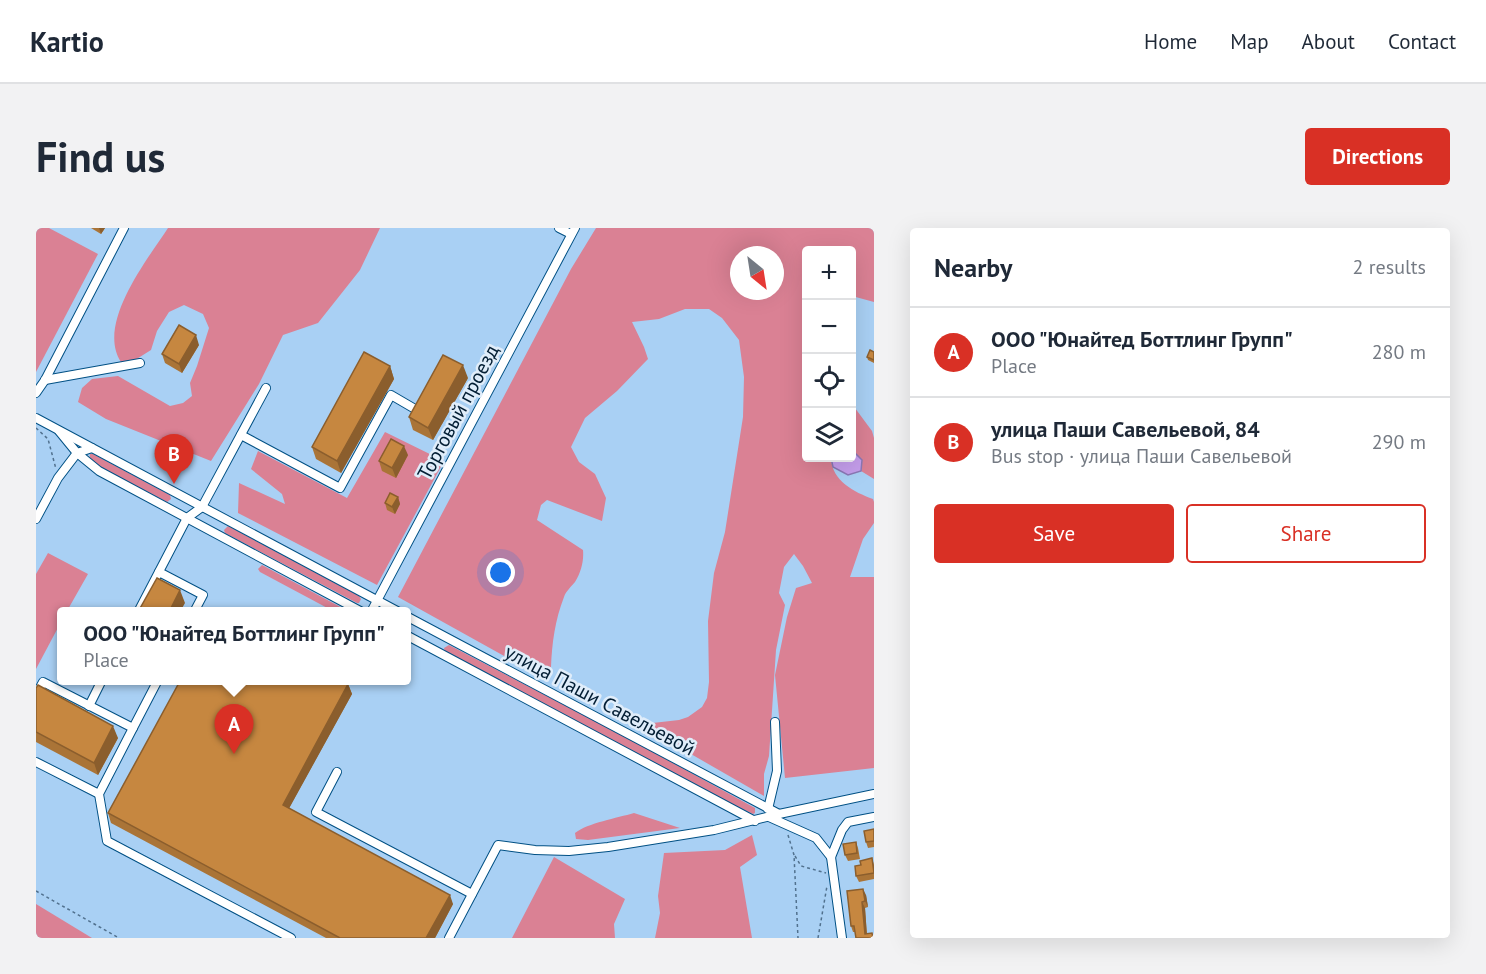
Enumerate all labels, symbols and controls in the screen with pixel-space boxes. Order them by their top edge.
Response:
text: Kartio [30,23,104,60]
text: Home [1144,28,1197,55]
text: Map [1230,28,1269,55]
text: About [1302,28,1355,55]
text: Contact [1388,28,1456,55]
button: Directions [1305,128,1450,185]
text: Find us [36,129,165,184]
north arrow [730,246,784,300]
map controls [802,246,856,462]
button: + [802,246,856,300]
text: Nearby [934,251,1012,284]
text: 2 results [1353,254,1426,280]
button: − [802,300,856,354]
text: ООО "Юнайтед Боттлинг Групп" [991,325,1293,353]
text: A [947,339,960,365]
text: 280 m [1372,339,1426,365]
street label: Торговый проезд [411,340,505,484]
text: Place [991,353,1037,379]
button: locate [802,354,856,408]
button: layers [802,408,856,462]
text: улица Паши Савельевой, 84 [991,415,1260,443]
text: B [948,429,959,455]
text: 290 m [1372,429,1426,455]
pin: B [154,434,194,484]
text: Bus stop · улица Паши Савельевой [991,443,1292,469]
button: Save [934,504,1174,563]
button: Share [1186,504,1426,563]
your location [486,558,515,587]
popup [57,607,411,685]
text: ООО "Юнайтед Боттлинг Групп" [83,619,385,647]
street label: улица Паши Савельевой [500,639,700,761]
text: Place [83,647,129,673]
pin: A [214,704,254,754]

